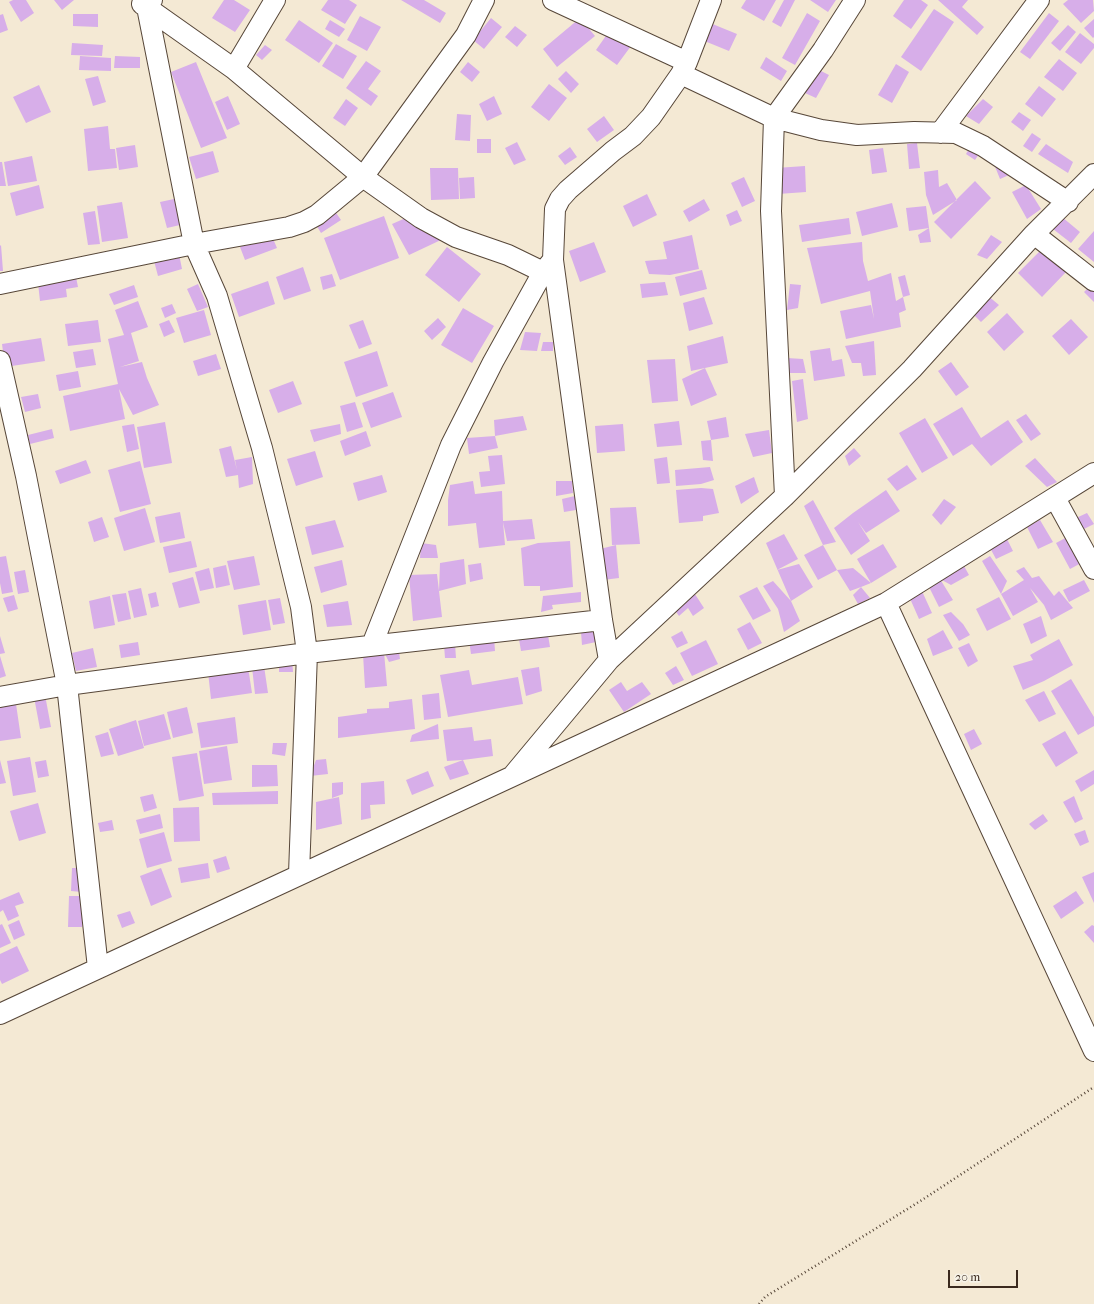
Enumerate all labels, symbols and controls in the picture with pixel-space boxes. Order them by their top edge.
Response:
scale bar [950,1262,1020,1288]
text: 20 m [955,1270,980,1284]

